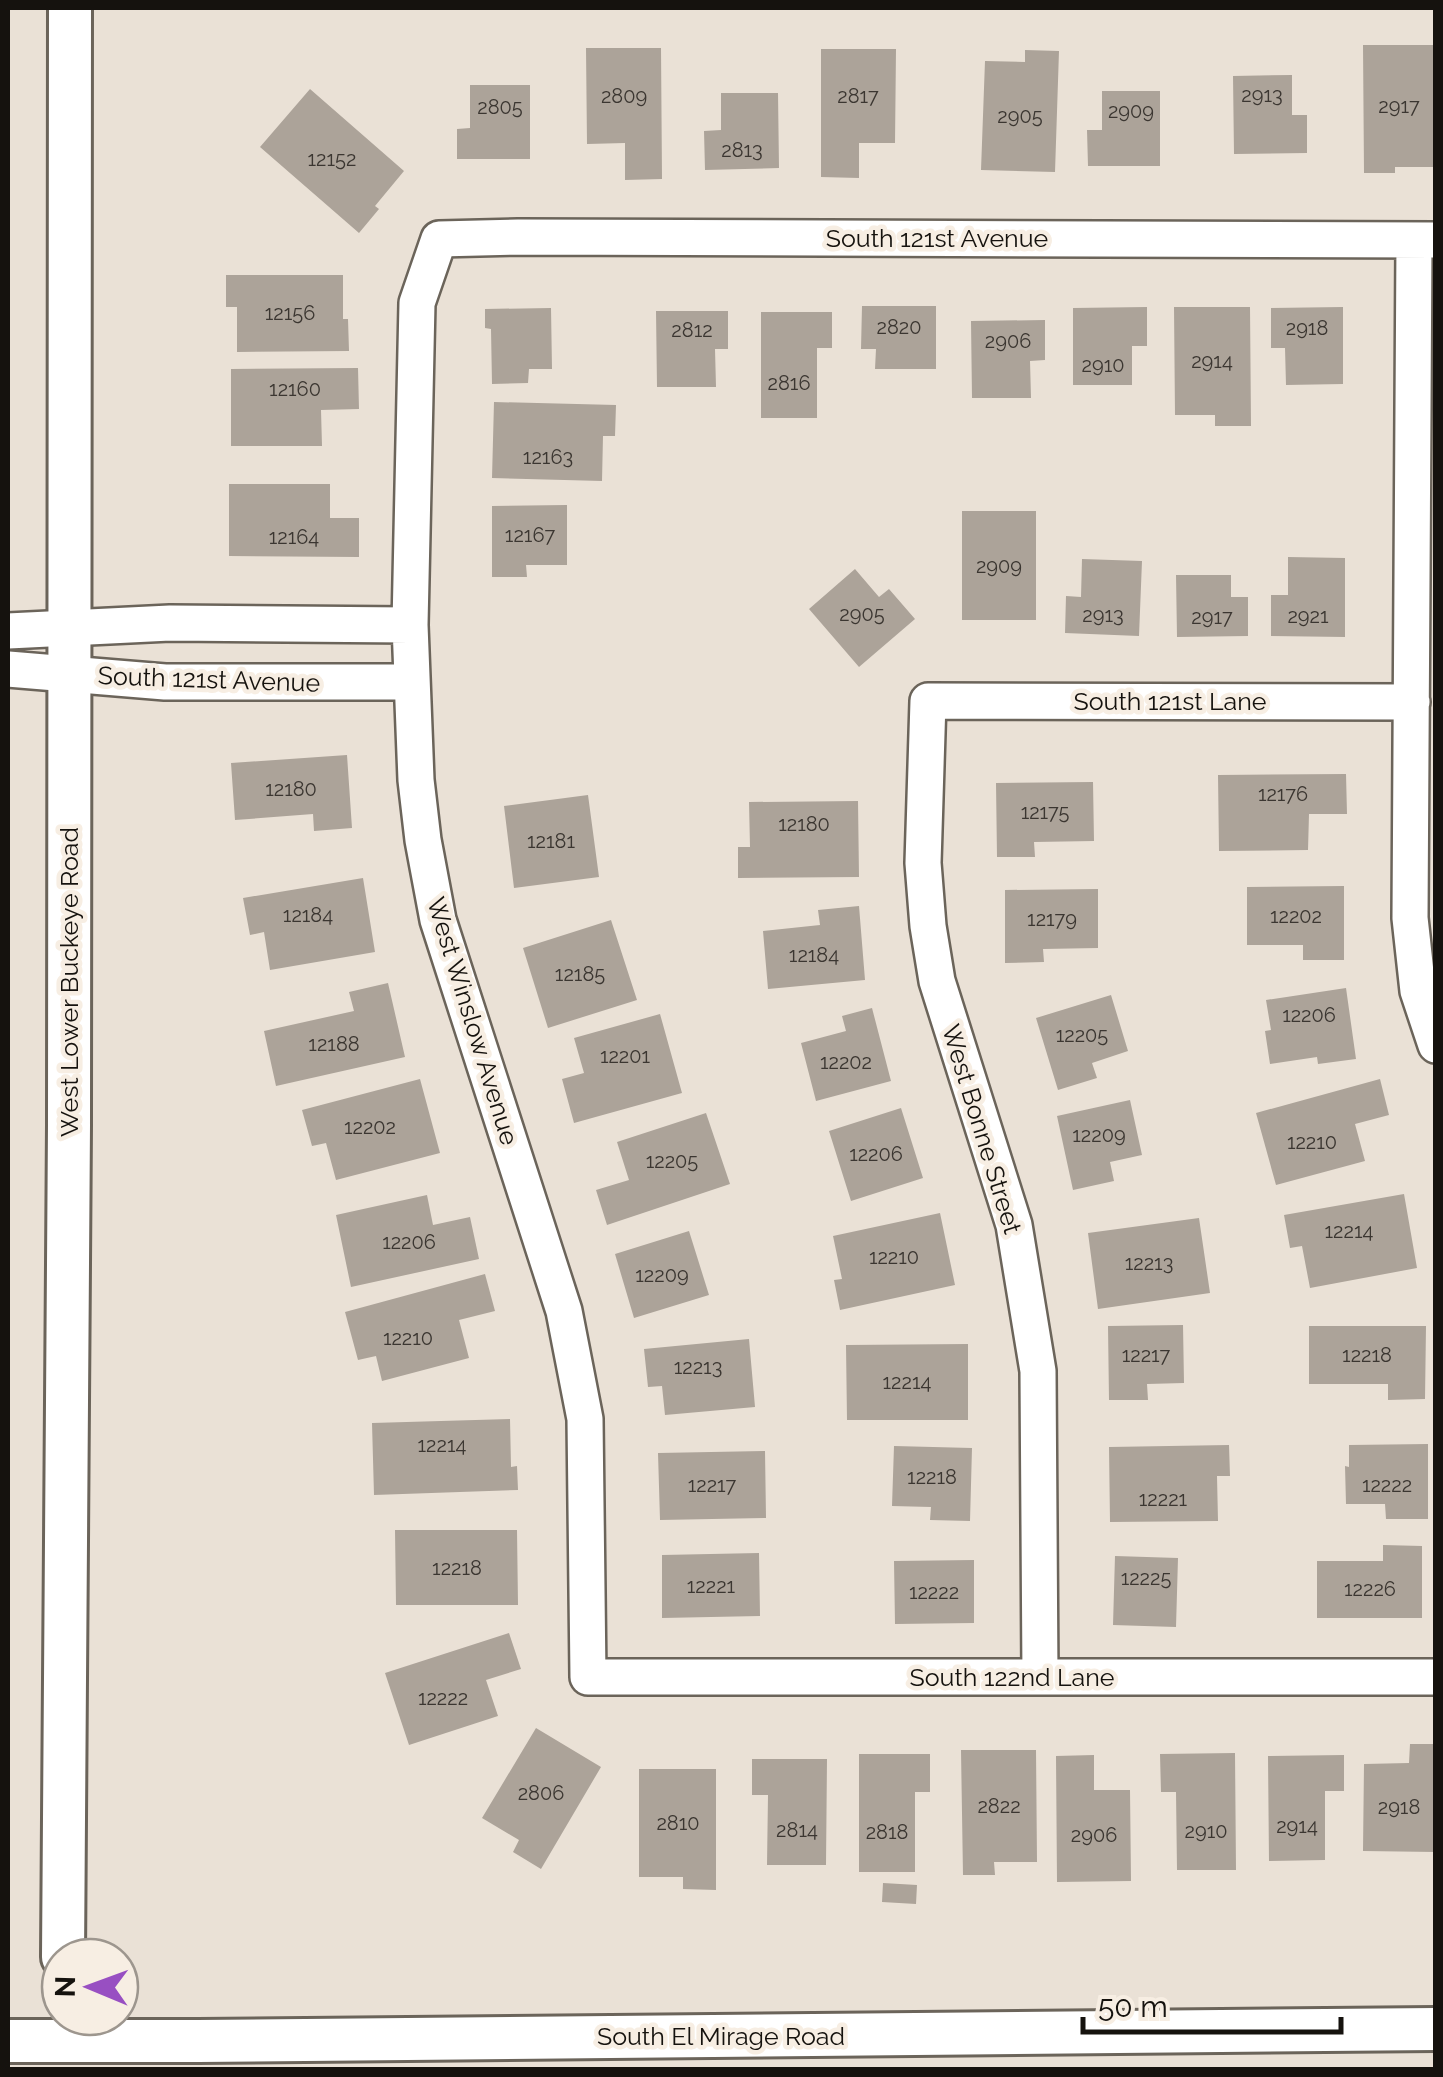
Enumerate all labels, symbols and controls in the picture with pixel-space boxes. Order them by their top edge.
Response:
house number: 2913 [1241,83,1283,107]
house number: 2809 [601,84,647,108]
house number: 2817 [837,84,879,108]
house number: 2917 [1378,94,1420,118]
house number: 2805 [477,95,523,119]
house number: 2909 [1108,99,1154,123]
house number: 2905 [997,104,1043,128]
house number: 2813 [721,138,763,162]
house number: 12152 [308,147,356,171]
street label: South 121st Avenue [826,223,1048,253]
house number: 12156 [265,301,315,325]
house number: 2820 [877,315,921,339]
house number: 2918 [1286,316,1328,340]
house number: 2812 [671,318,713,342]
house number: 2906 [985,329,1031,353]
house number: 2914 [1191,349,1233,373]
house number: 2910 [1082,353,1124,377]
house number: 2816 [768,371,810,395]
house number: 12160 [269,377,321,401]
house number: 12163 [523,445,573,469]
house number: 12167 [505,523,555,547]
house number: 12164 [269,525,319,549]
house number: 2909 [976,554,1022,578]
house number: 2905 [839,602,885,626]
house number: 2913 [1082,603,1124,627]
house number: 2921 [1287,604,1329,628]
house number: 2917 [1191,605,1233,629]
street label: South 121st Avenue [97,660,321,698]
street label: South 121st Lane [1074,686,1266,716]
house number: 12180 [265,777,317,801]
house number: 12176 [1258,782,1308,806]
house number: 12175 [1021,800,1069,824]
house number: 12180 [778,812,830,836]
street label: West Lower Buckeye Road [54,827,84,1137]
house number: 12181 [527,829,575,853]
street label: West Winslow Avenue [421,893,525,1149]
house number: 12184 [283,903,333,927]
house number: 12202 [1270,904,1322,928]
house number: 12179 [1027,907,1077,931]
house number: 12184 [789,943,839,967]
house number: 12185 [555,962,605,986]
house number: 12206 [1282,1003,1336,1027]
street label: West Bonne Street [936,1021,1028,1238]
house number: 12205 [1056,1023,1108,1047]
house number: 12188 [308,1032,360,1056]
house number: 12201 [600,1044,651,1068]
house number: 12202 [820,1050,872,1074]
house number: 12202 [344,1115,396,1139]
house number: 12209 [1072,1123,1126,1147]
house number: 12210 [1287,1130,1337,1154]
house number: 12206 [849,1142,903,1166]
house number: 12205 [646,1149,698,1173]
house number: 12214 [1325,1219,1374,1243]
house number: 12206 [382,1230,436,1254]
house number: 12210 [869,1245,919,1269]
house number: 12213 [1125,1251,1173,1275]
house number: 12209 [635,1263,689,1287]
house number: 12210 [383,1326,433,1350]
house number: 12217 [1122,1343,1171,1367]
house number: 12218 [1342,1343,1392,1367]
house number: 12213 [674,1355,722,1379]
house number: 12214 [883,1370,932,1394]
house number: 12214 [418,1433,467,1457]
house number: 12218 [907,1465,957,1489]
house number: 12217 [688,1473,737,1497]
house number: 12222 [1362,1473,1412,1497]
house number: 12221 [1139,1487,1188,1511]
house number: 12218 [432,1556,482,1580]
house number: 12225 [1121,1566,1171,1590]
house number: 12221 [687,1574,736,1598]
house number: 12226 [1344,1577,1396,1601]
house number: 12222 [909,1580,959,1604]
street label: South 122nd Lane [910,1662,1114,1692]
house number: 12222 [418,1686,468,1710]
house number: 2806 [518,1781,564,1805]
house number: 2822 [977,1794,1021,1818]
house number: 2918 [1378,1795,1420,1819]
house number: 2810 [656,1811,700,1835]
house number: 2914 [1276,1814,1318,1838]
house number: 2814 [776,1818,818,1842]
house number: 2910 [1185,1819,1227,1843]
house number: 2818 [866,1820,908,1844]
house number: 2906 [1071,1823,1117,1847]
north arrow [40,1937,140,2037]
scale bar [1083,1972,1340,2034]
text: N [49,1976,82,1998]
text: 50 m [1098,1989,1168,2024]
street label: South El Mirage Road [597,2021,845,2051]

